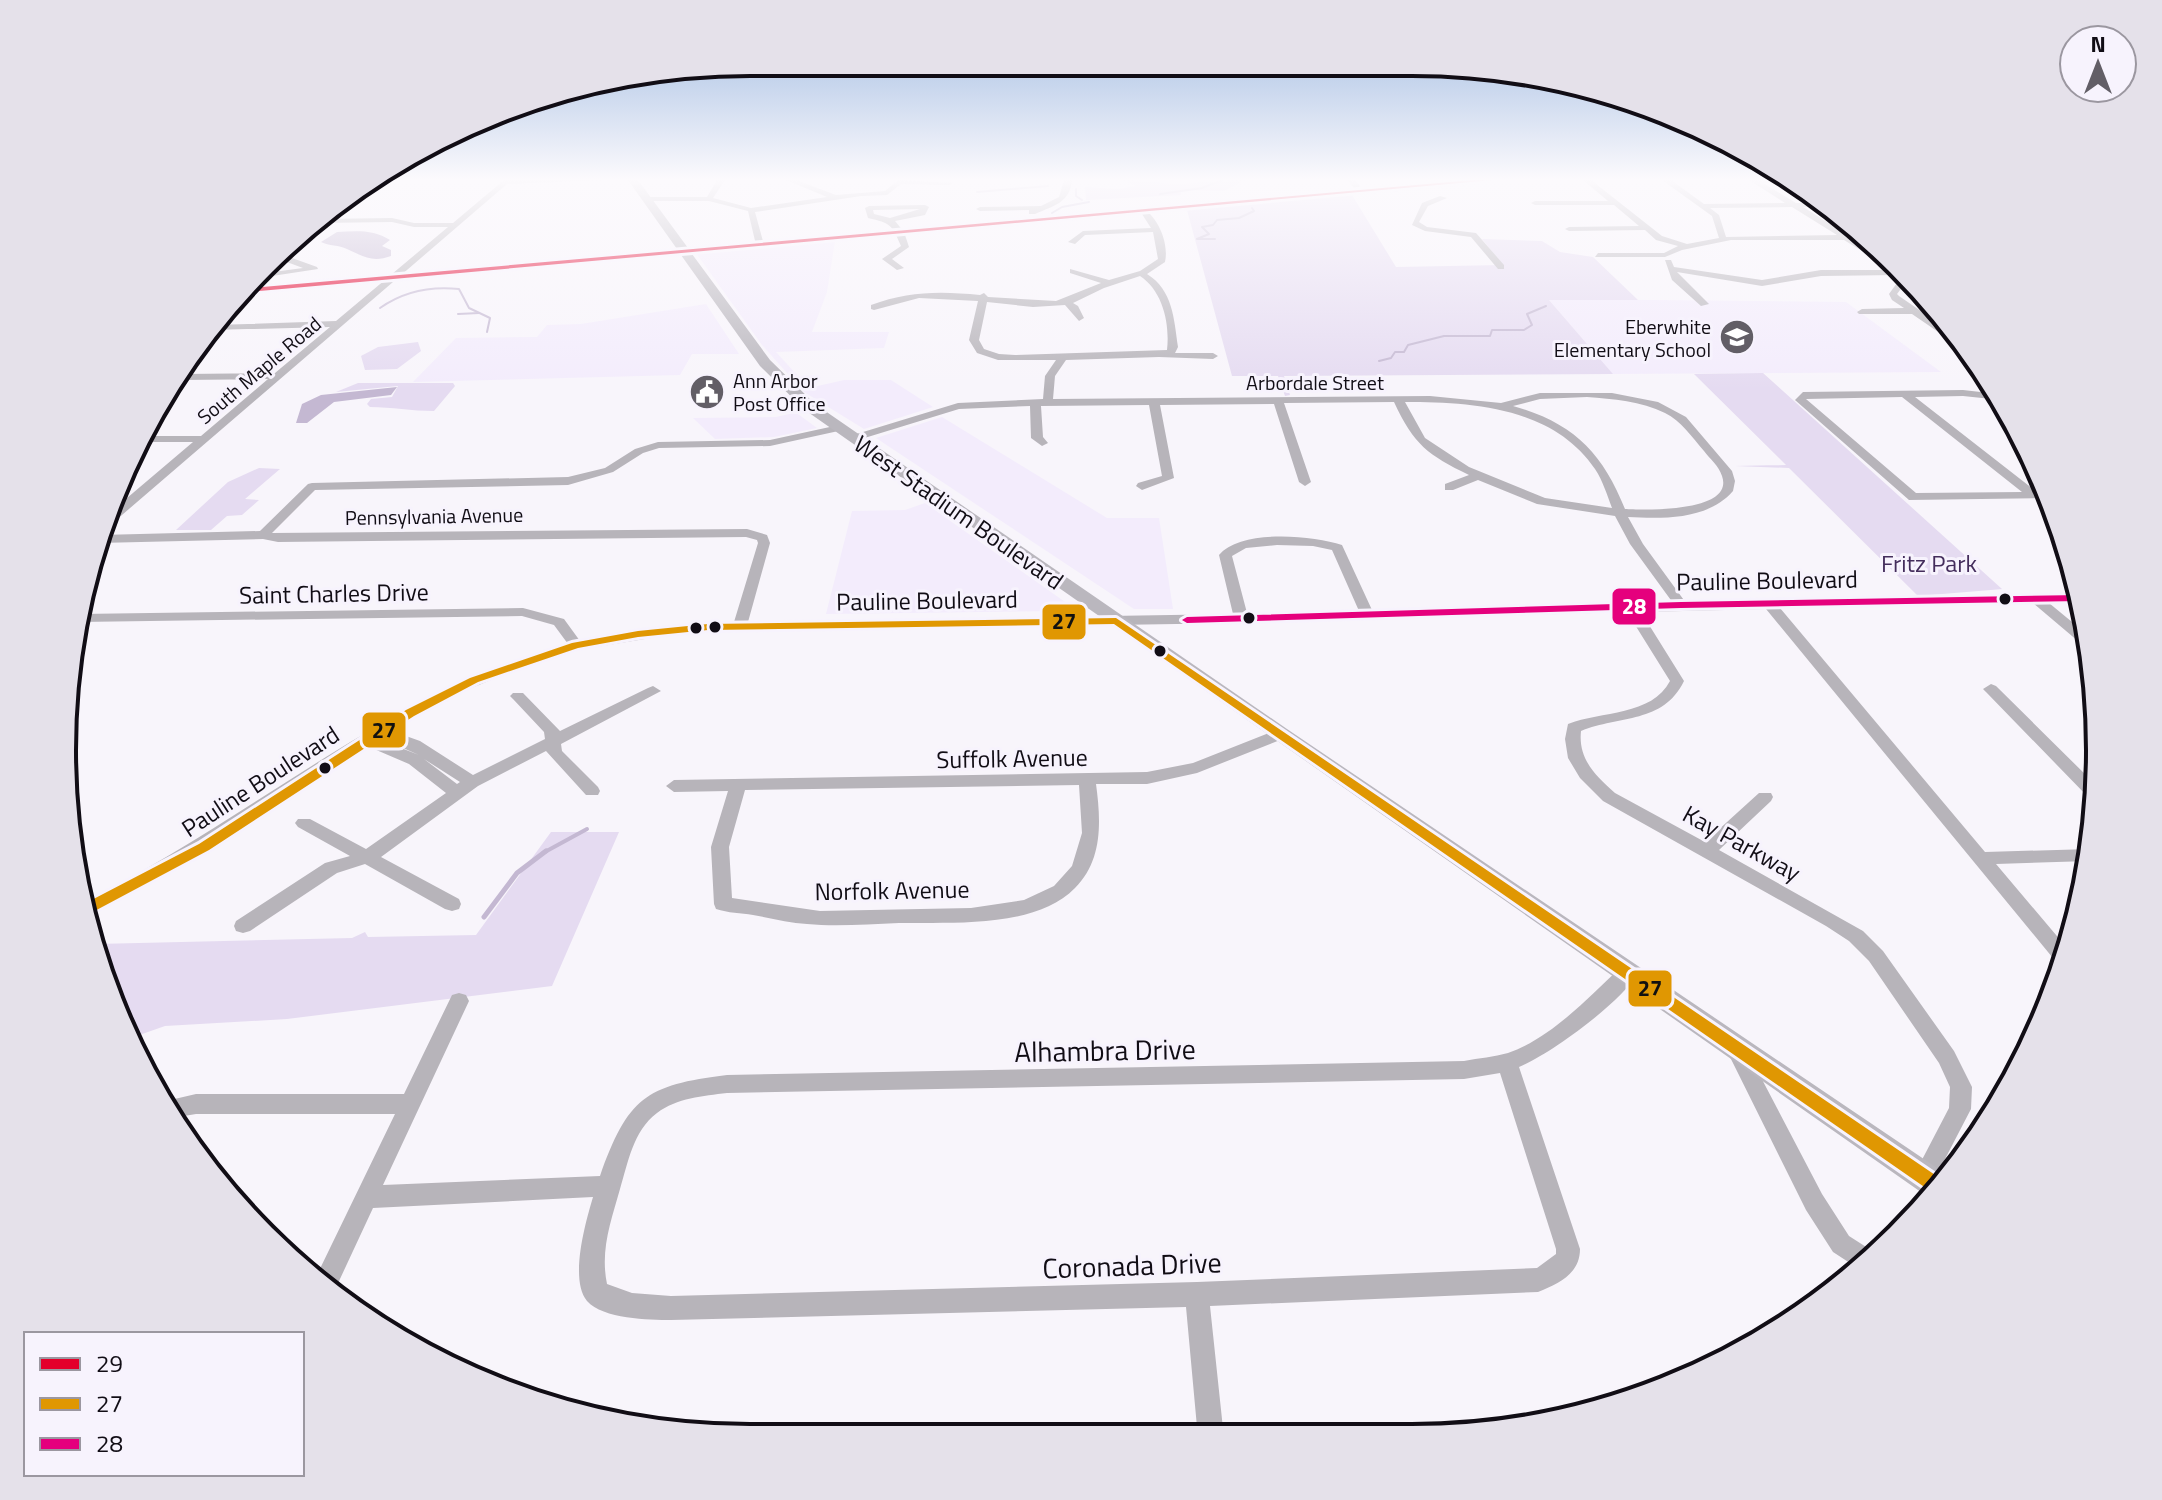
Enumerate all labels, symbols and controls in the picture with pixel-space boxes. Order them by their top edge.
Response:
north arrow [2058,24,2138,104]
text: N [2090,27,2106,61]
street label: South Maple Road [190,309,328,431]
place label: Eberwhite Elementary School [1554,311,1711,365]
school or university icon: Eberwhite Elementary School [1718,318,1756,356]
place label: Ann Arbor Post Office [733,365,826,419]
street label: Arbordale Street [1246,367,1384,398]
public building icon: Ann Arbor Post Office [688,373,726,411]
street label: West Stadium Boulevard [847,426,1071,598]
street label: Pennsylvania Avenue [345,499,523,533]
park label: Fritz Park [1881,545,1978,581]
street label: Pauline Boulevard [1676,560,1858,600]
street label: Saint Charles Drive [239,573,429,613]
street label: Pauline Boulevard [836,580,1018,620]
line badge: 28 [1611,587,1657,626]
text: 28 [1622,589,1646,623]
unlabelled marker [1997,591,2013,607]
line badge: 27 [1041,603,1087,641]
text: 27 [1052,604,1076,638]
unlabelled marker [1241,610,1257,626]
unlabelled marker [707,619,723,635]
unlabelled marker [688,620,704,636]
unlabelled marker [1152,643,1168,659]
line badge: 27 [361,711,407,749]
text: 27 [372,713,396,747]
street label: Pauline Boulevard [174,716,346,846]
street label: Suffolk Avenue [936,739,1088,777]
unlabelled marker [317,760,333,776]
street label: Kay Parkway [1676,796,1808,890]
street label: Norfolk Avenue [814,871,970,909]
line badge: 27 [1627,969,1673,1008]
text: 27 [1638,971,1662,1005]
street label: Alhambra Drive [1014,1027,1196,1073]
street label: Coronada Drive [1042,1240,1222,1290]
legend [24,1332,304,1476]
text: 29 [96,1345,123,1381]
text: 27 [96,1385,123,1421]
text: 28 [96,1425,123,1461]

